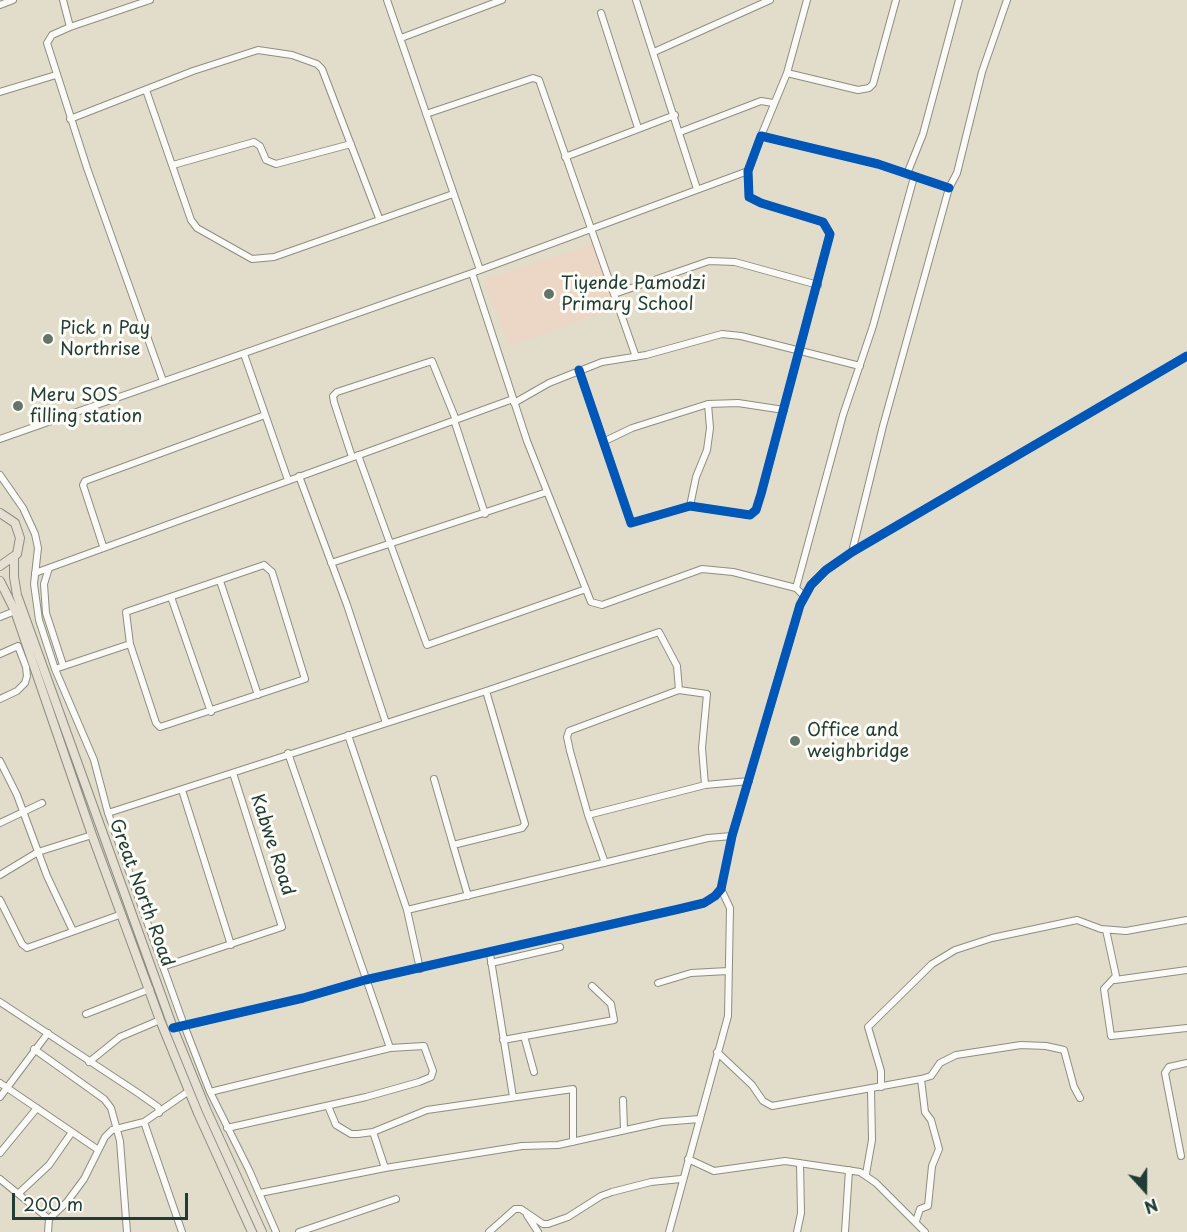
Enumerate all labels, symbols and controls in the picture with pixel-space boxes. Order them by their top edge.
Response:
place label: Tiyende Pamodzi Primary School [561,273,706,316]
marker: Tiyende Pamodzi Primary School [542,287,556,301]
place label: Pick n Pay Northrise [60,318,150,360]
marker: Pick n Pay Northrise [41,332,55,346]
place label: Meru SOS filling station [30,385,142,428]
marker: Meru SOS filling station [11,399,25,413]
place label: Office and weighbridge [807,720,909,762]
marker: Office and weighbridge [788,734,802,748]
street label: Kabwe Road [245,792,299,898]
street label: Great North Road [104,816,178,970]
north arrow [1115,1160,1175,1220]
scale bar [15,1181,190,1219]
text: 200 m [23,1190,83,1217]
text: N [1141,1193,1162,1220]

